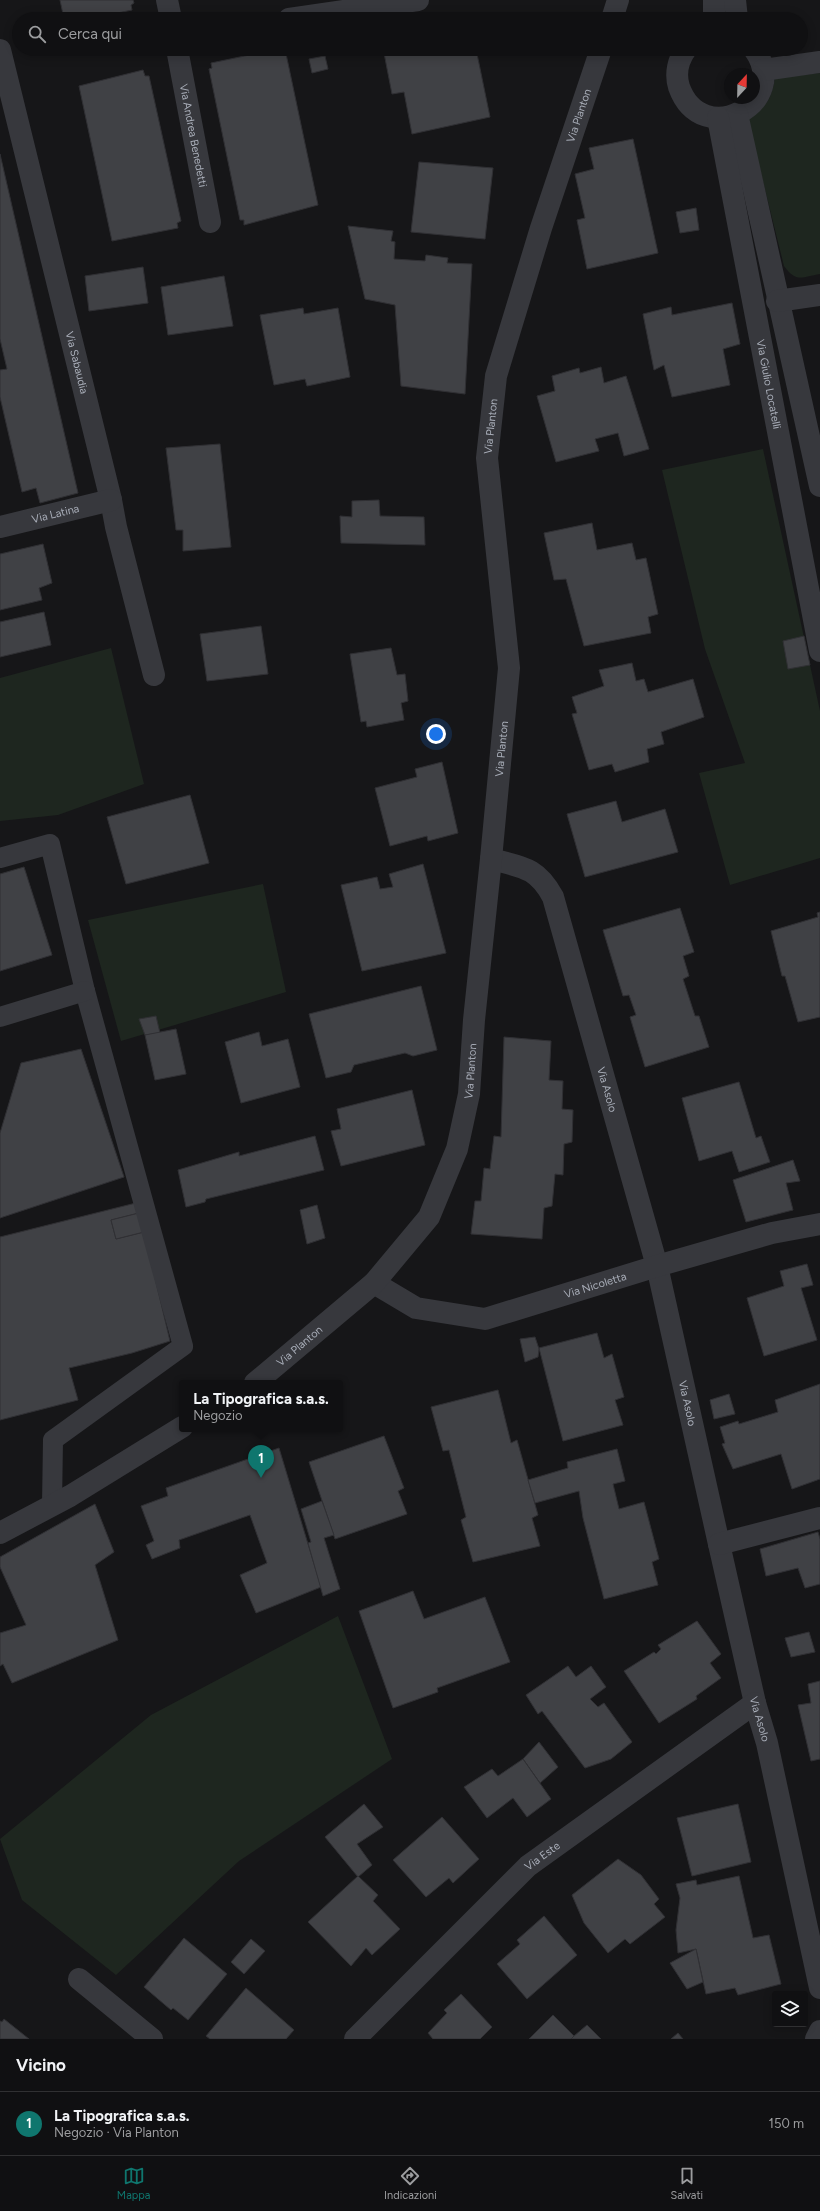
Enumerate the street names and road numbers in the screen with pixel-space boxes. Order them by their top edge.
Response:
street label: Via Andrea Benedetti [177,83,210,188]
street label: Via Planton [564,87,594,144]
street label: Via Sabaudia [63,330,91,395]
street label: Via Giulio Locatelli [754,338,784,430]
street label: Via Planton [481,398,500,455]
street label: Via Latina [30,501,80,526]
street label: Via Planton [492,720,510,777]
street label: Via Planton [462,1043,479,1100]
street label: Via Asolo [595,1065,620,1113]
street label: Via Nicoletta [562,1269,628,1301]
street label: Via Planton [274,1323,325,1369]
street label: Via Asolo [676,1379,699,1427]
street label: Via Asolo [747,1695,773,1743]
street label: Via Este [522,1839,562,1873]

